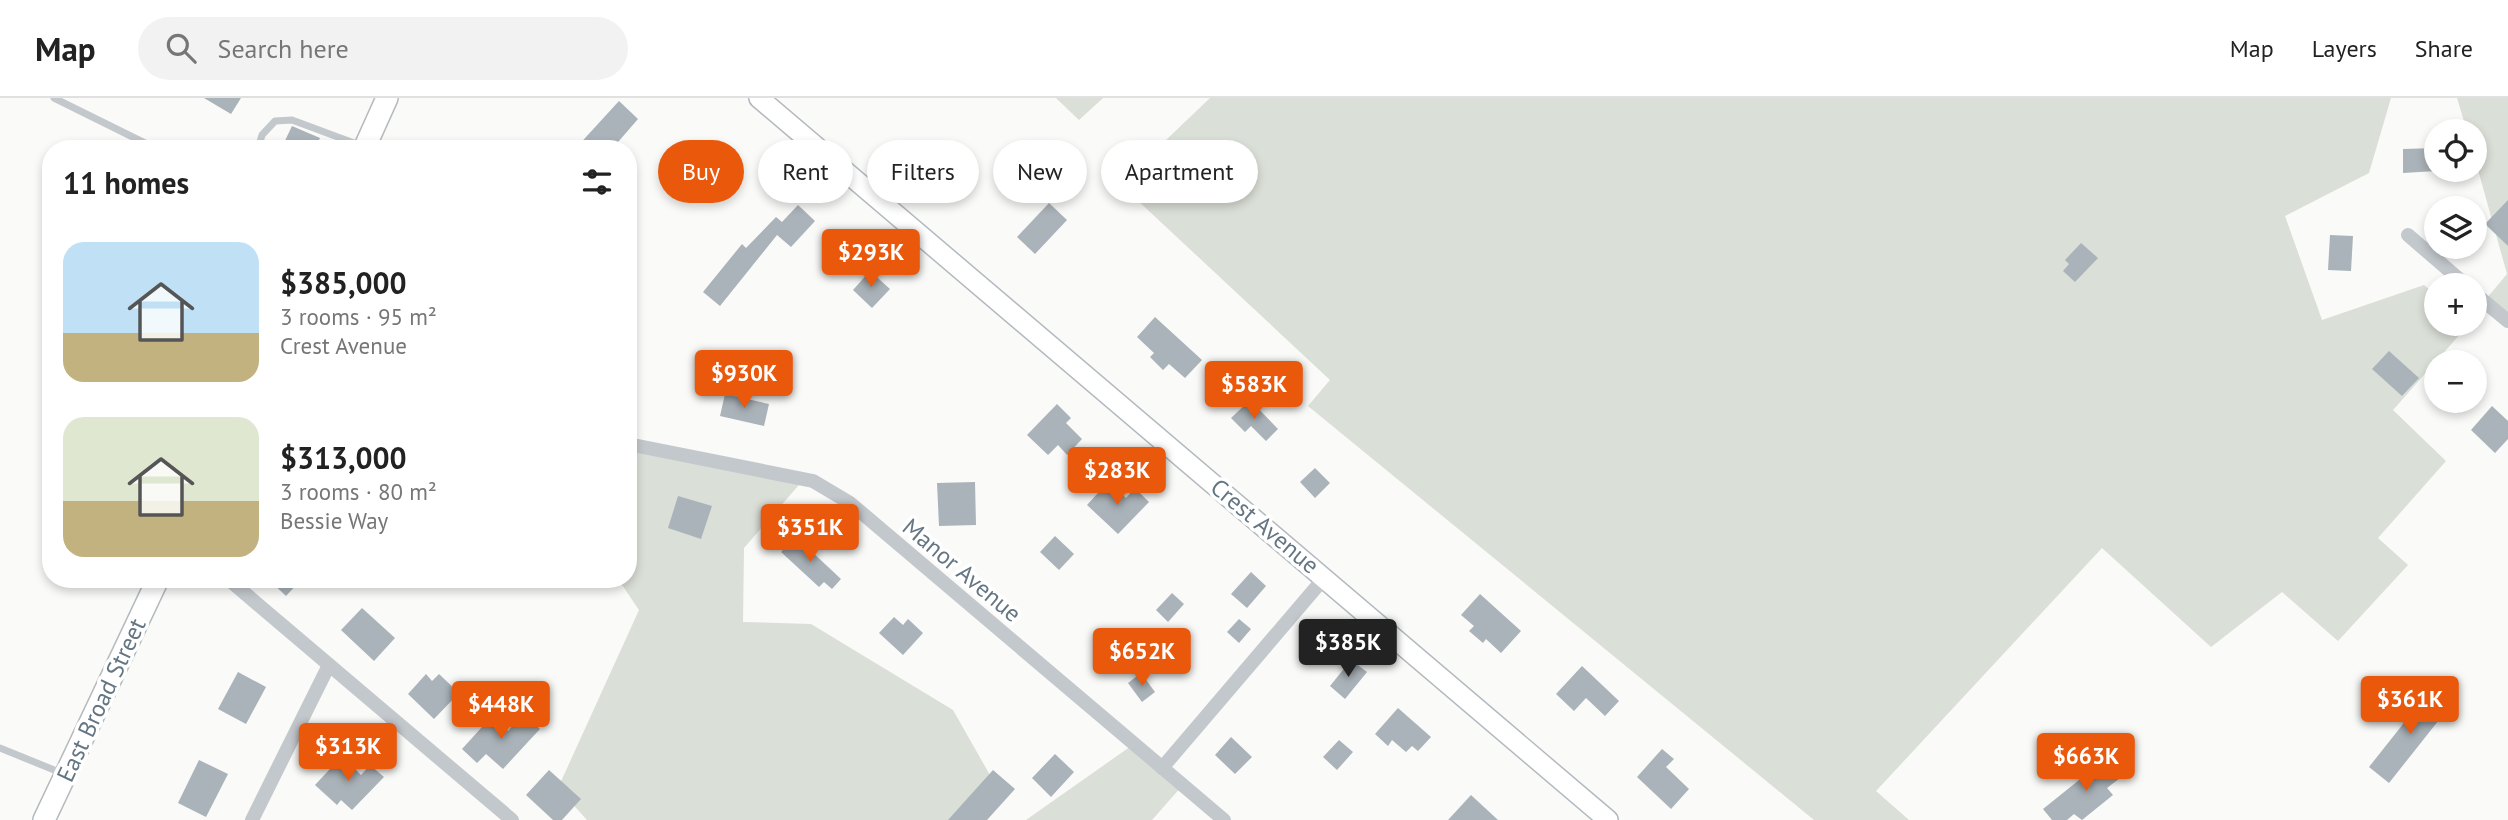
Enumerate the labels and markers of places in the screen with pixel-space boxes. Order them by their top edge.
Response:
pin: $293K [822,230,920,289]
pin: $930K [695,350,793,410]
pin: $583K [1205,362,1303,421]
pin: $283K [1068,448,1166,507]
pin: $351K [761,504,859,564]
pin: $385K [1299,620,1397,679]
pin: $652K [1093,628,1191,688]
pin: $361K [2361,676,2459,736]
pin: $448K [452,682,550,741]
pin: $313K [299,724,397,783]
pin: $663K [2037,734,2135,793]

